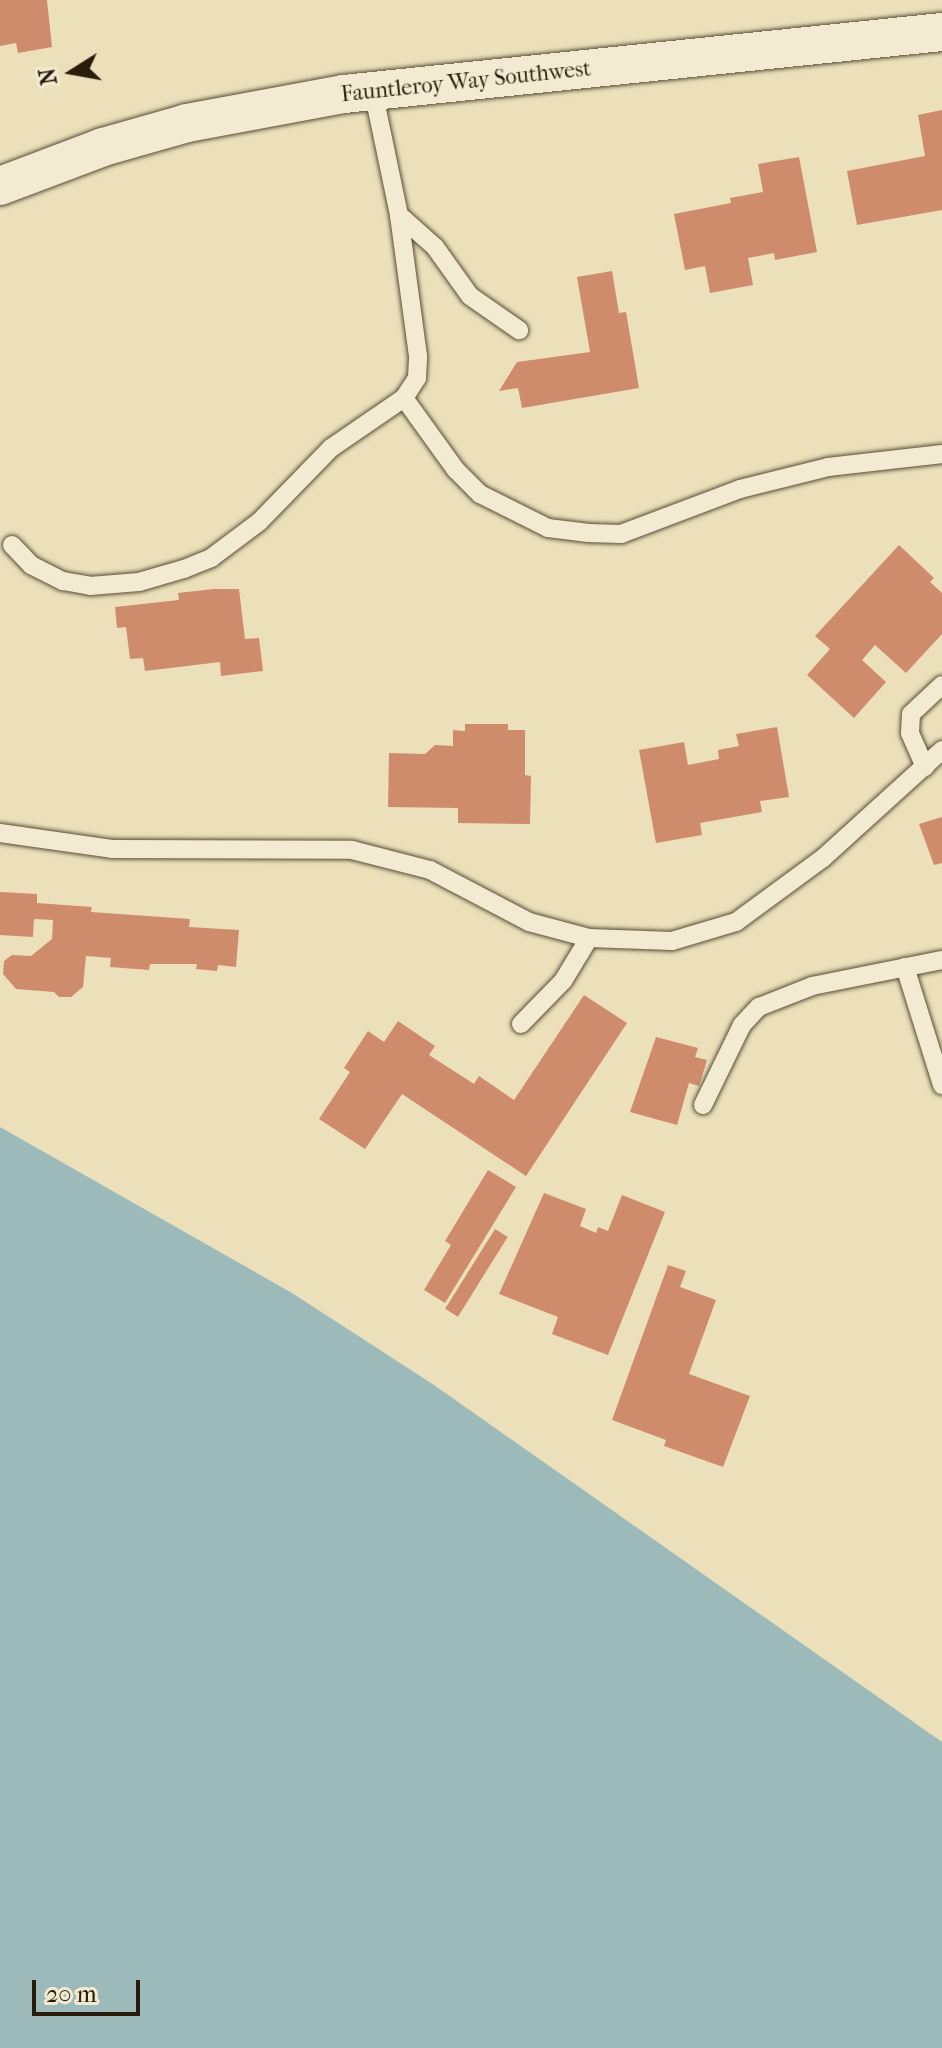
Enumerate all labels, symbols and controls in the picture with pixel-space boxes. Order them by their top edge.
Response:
north arrow [32,32,112,112]
street label: Fauntleroy Way Southwest [340,56,592,108]
text: N [34,66,63,87]
scale bar [36,1964,144,2014]
text: 20 m [46,1980,97,2008]

